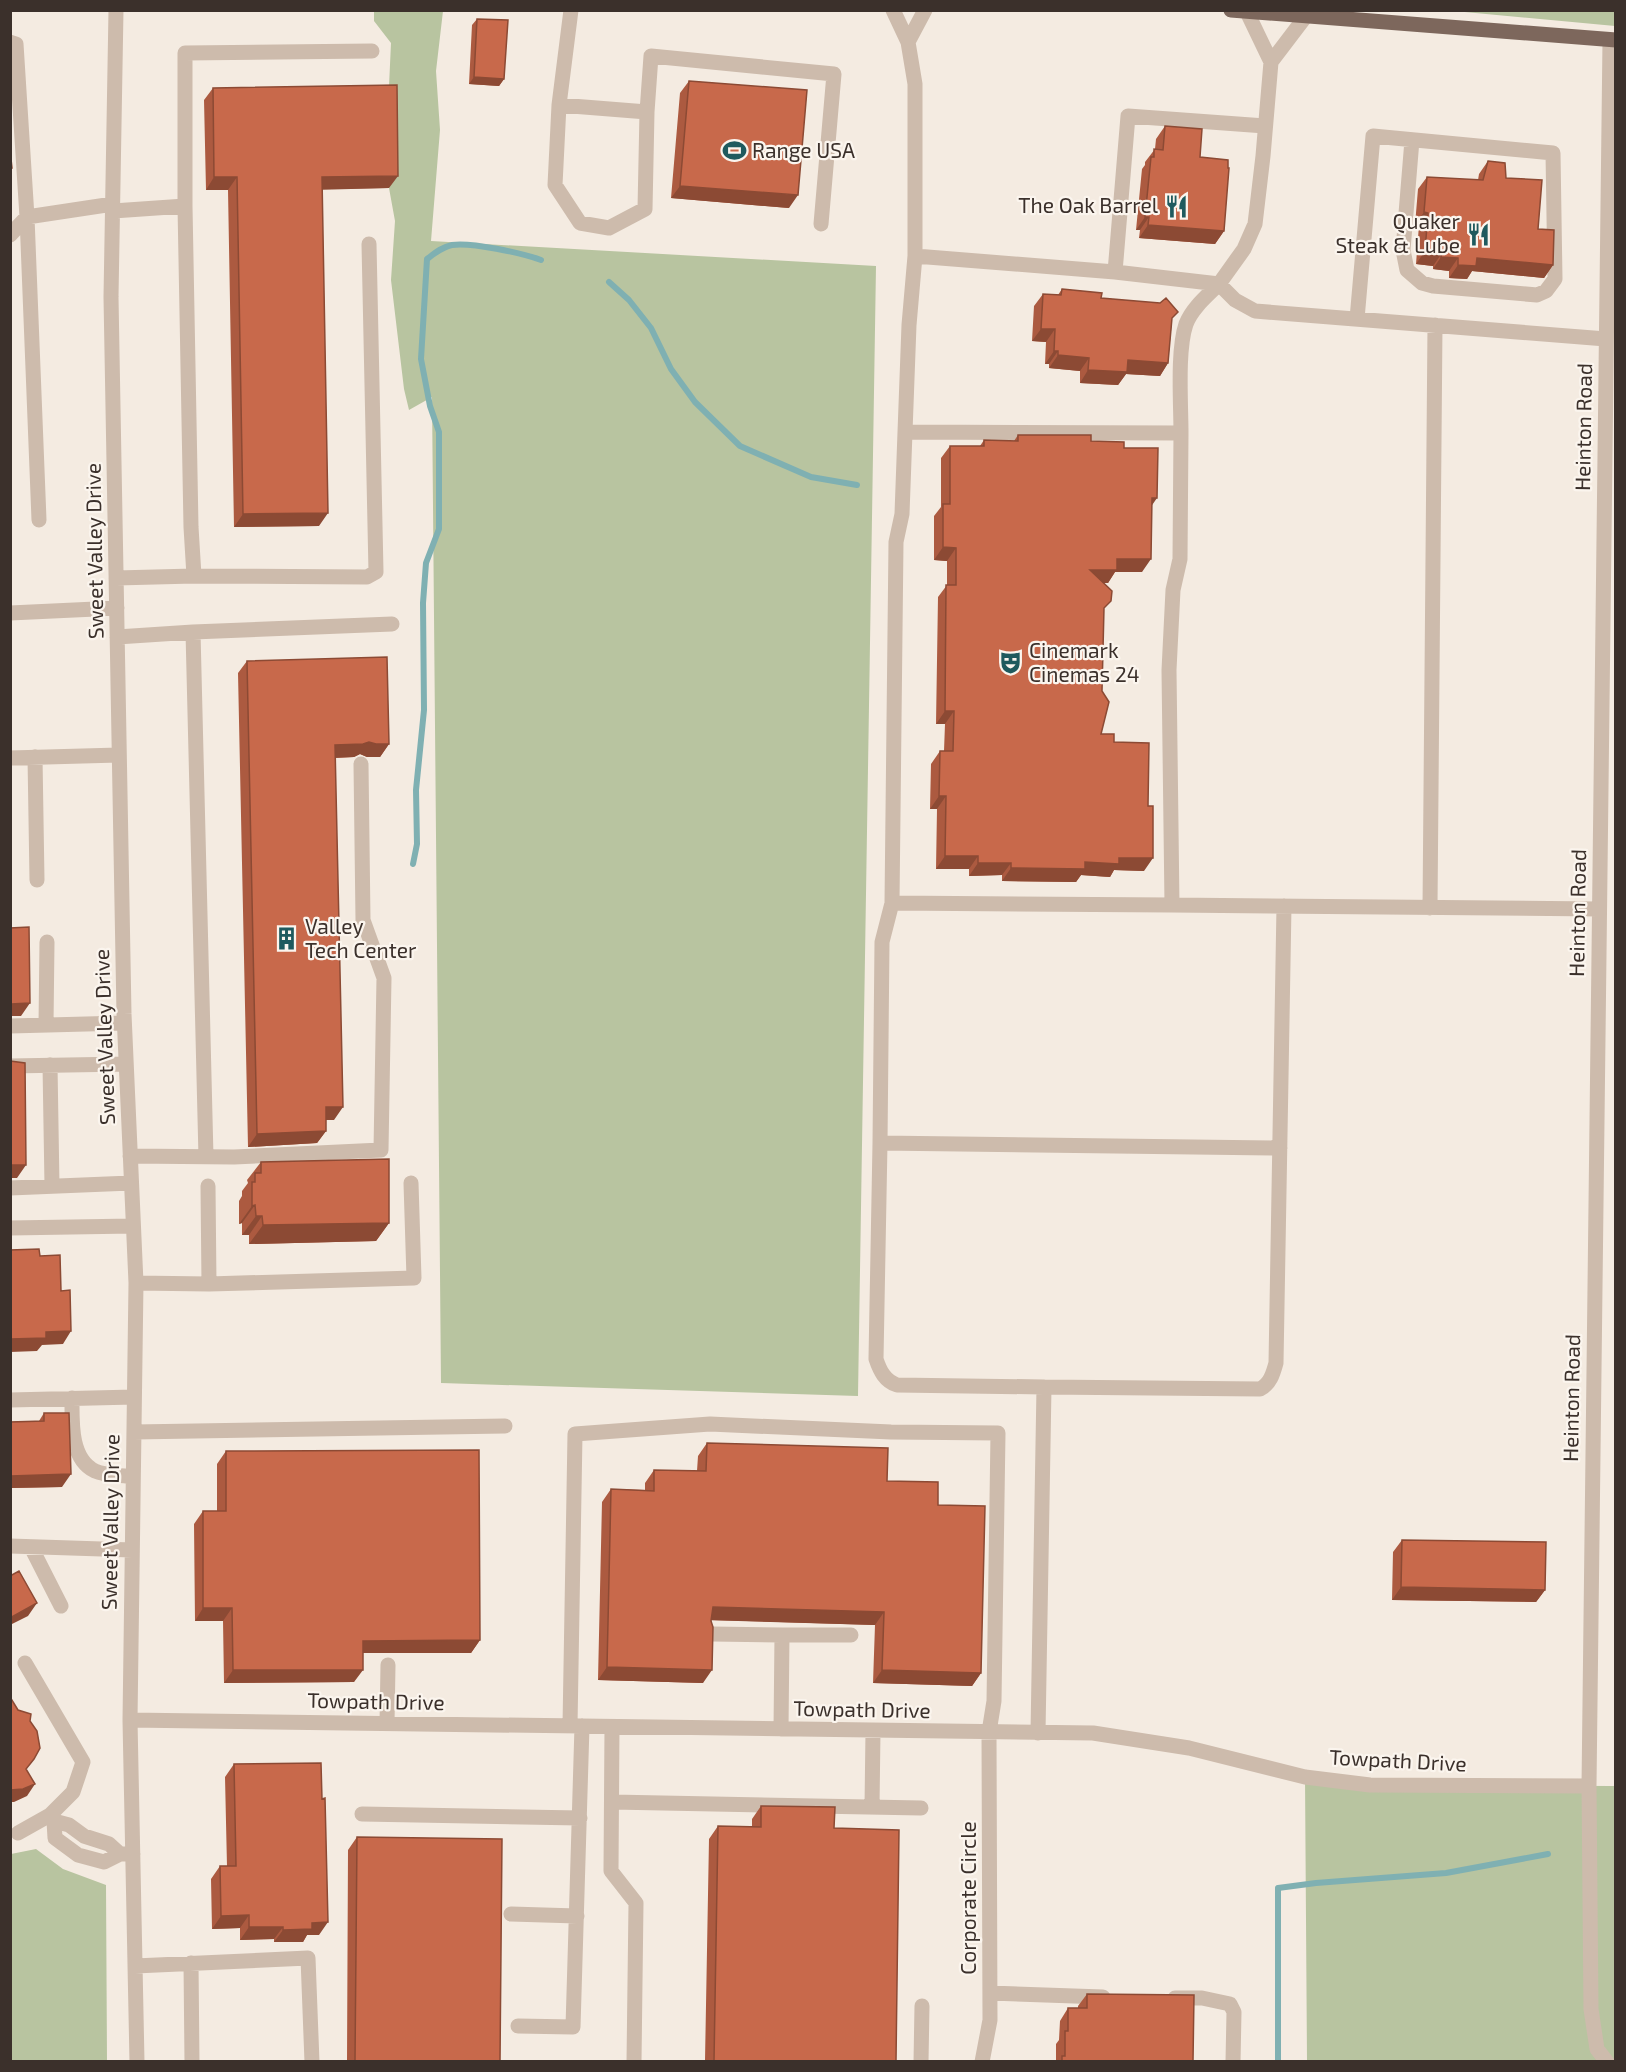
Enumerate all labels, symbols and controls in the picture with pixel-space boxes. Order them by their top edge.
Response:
place label: Range USA [752,137,855,162]
sports icon: Range USA [721,138,747,164]
place label: The Oak Barrel [1018,192,1159,217]
restaurant icon: The Oak Barrel [1163,193,1189,219]
place label: Quaker Steak & Lube [1335,208,1461,257]
restaurant icon: Quaker Steak & Lube [1465,221,1491,247]
street label: Heinton Road [1569,363,1596,491]
street label: Sweet Valley Drive [79,463,108,639]
place label: Cinemark Cinemas 24 [1029,637,1140,686]
theatre icon: Cinemark Cinemas 24 [998,650,1024,676]
street label: Heinton Road [1563,849,1590,977]
place label: Valley Tech Center [305,913,417,962]
building icon: Valley Tech Center [274,926,300,952]
street label: Sweet Valley Drive [88,949,119,1126]
street label: Heinton Road [1557,1334,1584,1462]
street label: Sweet Valley Drive [95,1434,124,1610]
street label: Towpath Drive [307,1687,445,1714]
street label: Towpath Drive [793,1695,931,1722]
street label: Towpath Drive [1329,1743,1467,1776]
street label: Corporate Circle [955,1821,980,1975]

